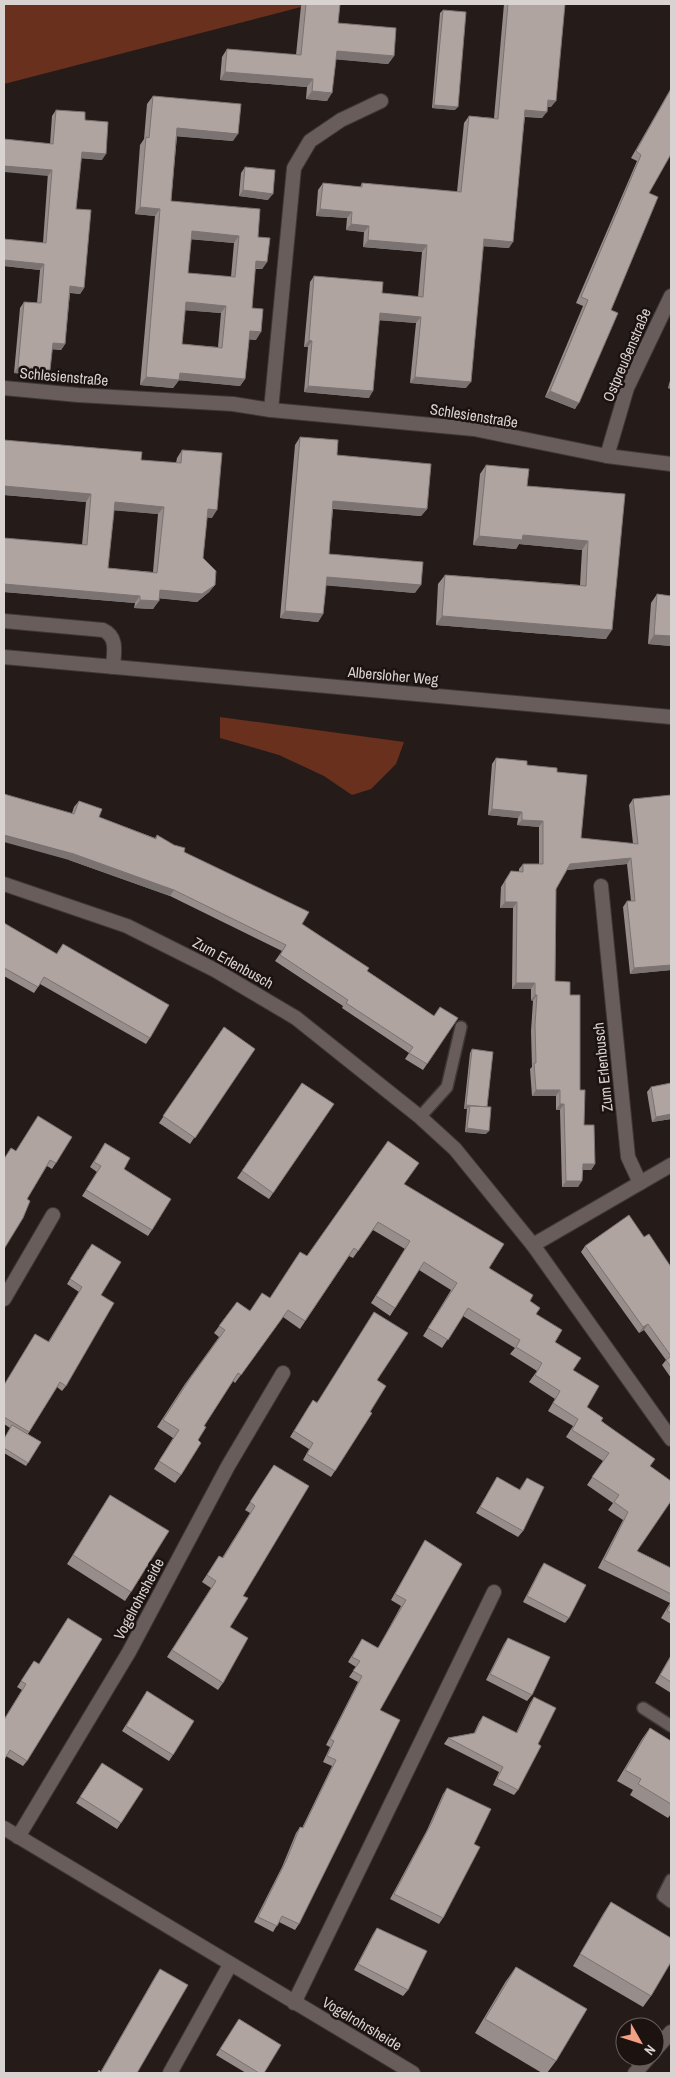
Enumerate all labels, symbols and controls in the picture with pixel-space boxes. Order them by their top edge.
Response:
street label: Ostpreußenstraße [597,305,656,405]
street label: Schlesienstraße [19,362,109,391]
street label: Schlesienstraße [429,398,520,433]
street label: Albersloher Weg [346,661,439,690]
street label: Zum Erlenbusch [189,932,277,993]
street label: Zum Erlenbusch [587,1021,618,1113]
street label: Vogelrohrsheide [108,1554,169,1643]
street label: Vogelrohrsheide [318,1991,406,2056]
north arrow [615,2017,665,2067]
text: N [640,2041,660,2059]

